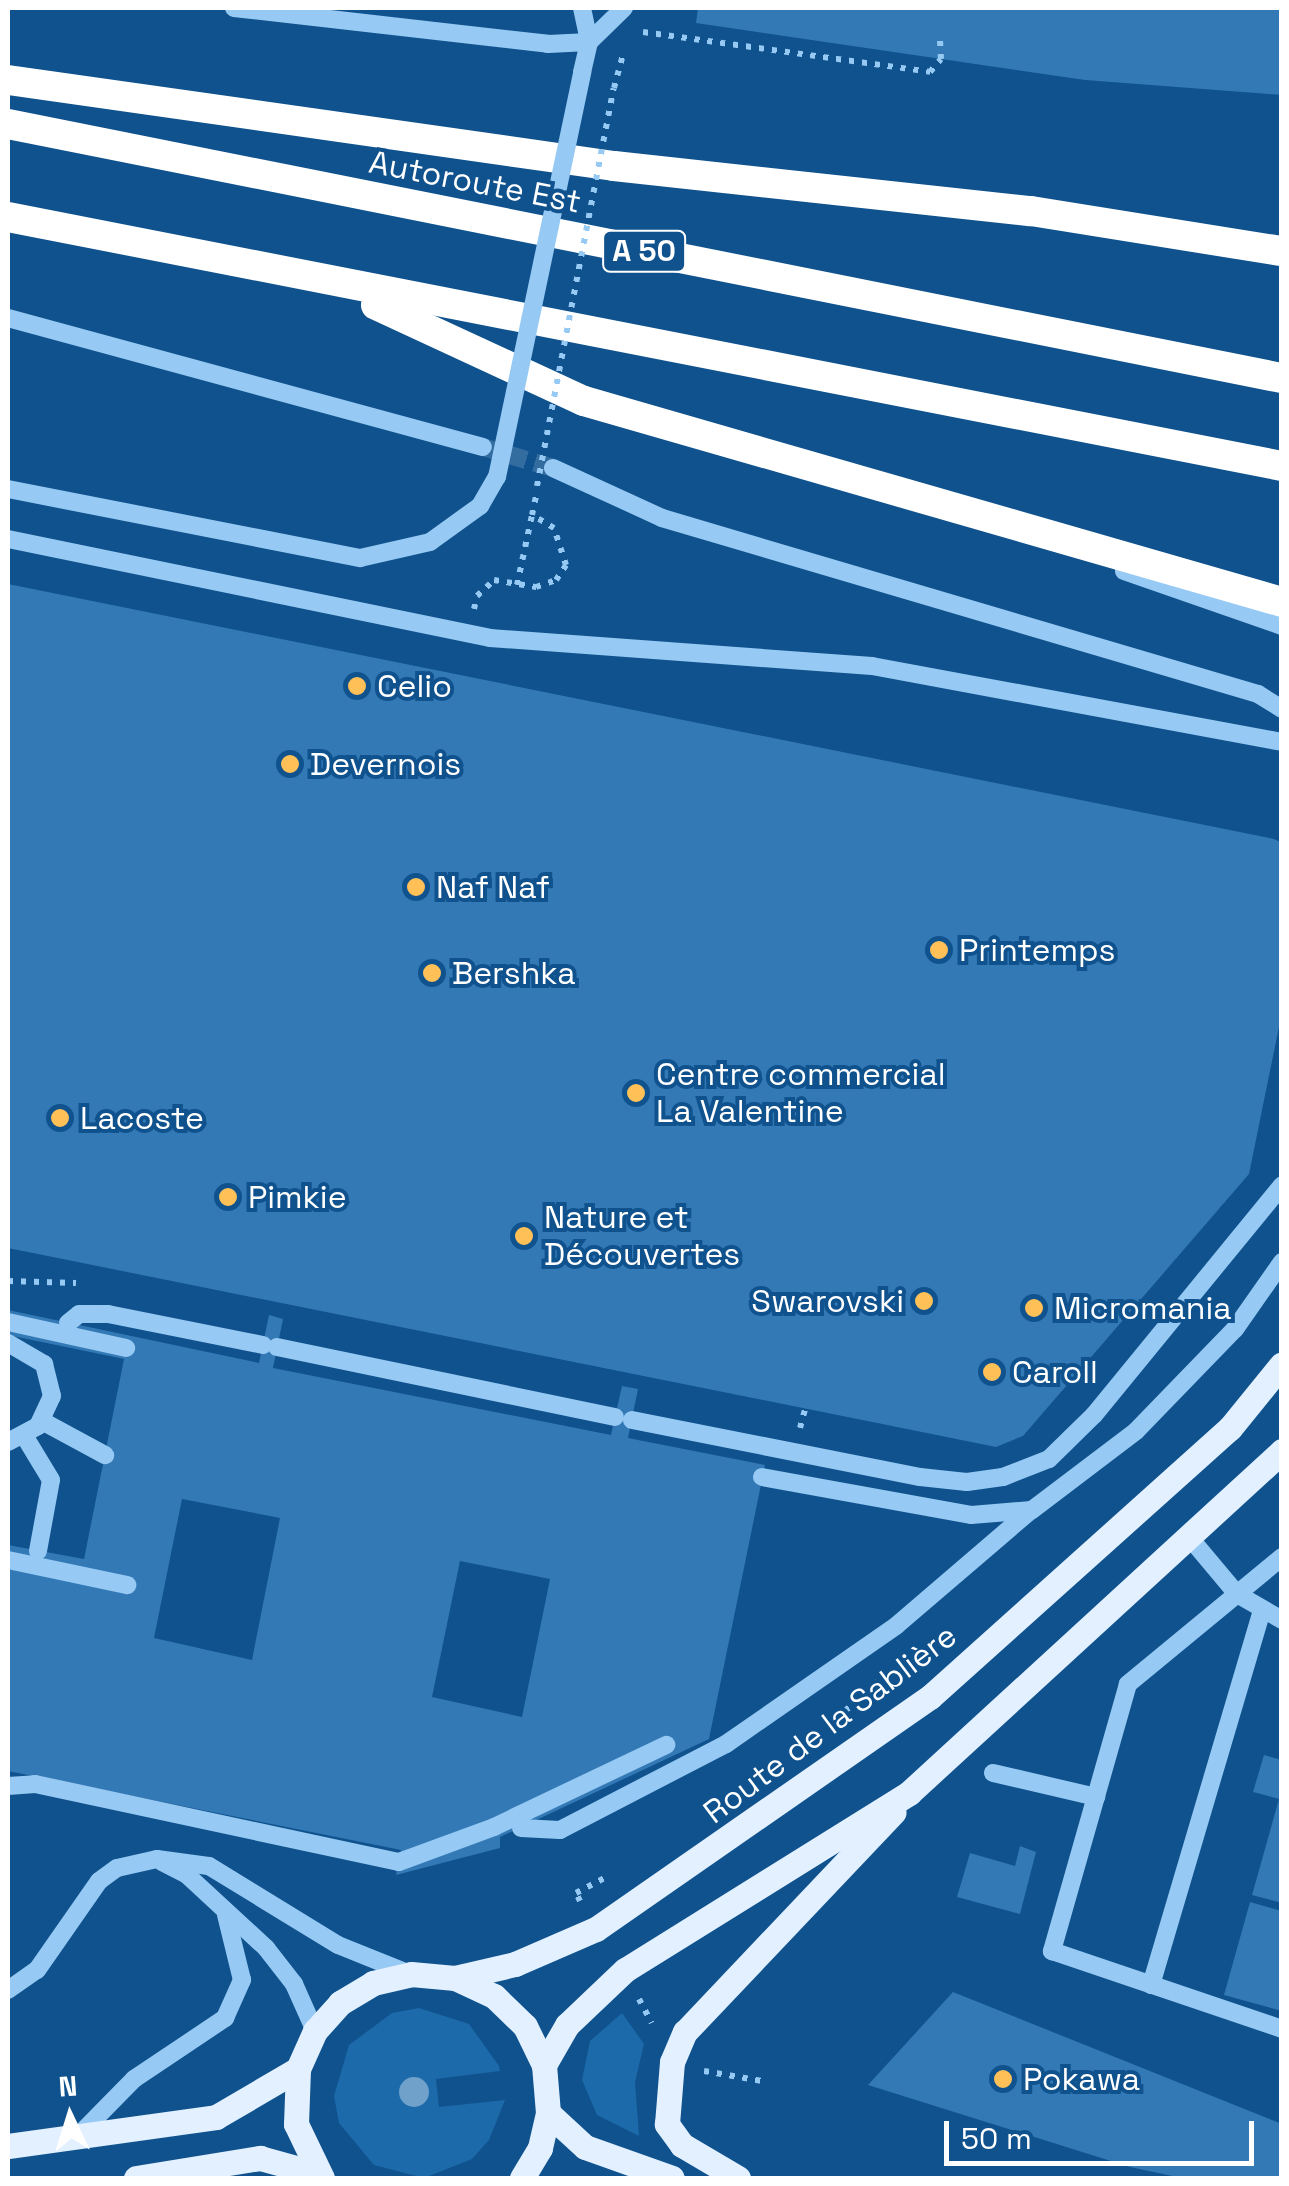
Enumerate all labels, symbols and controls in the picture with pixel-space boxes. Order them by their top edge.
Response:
street label: Autoroute Est [366,143,584,221]
road number: A 50 [602,226,686,276]
place label: Celio [377,667,452,705]
marker: Celio [346,675,368,697]
place label: Devernois [310,745,461,783]
marker: Devernois [279,753,301,775]
place label: Naf Naf [436,868,550,906]
marker: Naf Naf [405,876,427,898]
place label: Printemps [959,931,1115,969]
marker: Printemps [928,939,950,961]
place label: Bershka [452,954,576,992]
marker: Bershka [421,962,443,984]
place label: Centre commercial La Valentine [656,1056,946,1131]
marker: Centre commercial La Valentine [625,1082,647,1104]
place label: Lacoste [80,1099,204,1137]
marker: Lacoste [49,1107,71,1129]
place label: Pimkie [248,1178,347,1216]
marker: Pimkie [217,1186,239,1208]
place label: Nature et Découvertes [544,1199,740,1274]
marker: Nature et Découvertes [513,1225,535,1247]
place label: Swarovski [751,1282,904,1320]
place label: Micromania [1054,1289,1232,1327]
marker: Swarovski [913,1290,935,1312]
marker: Micromania [1023,1297,1045,1319]
place label: Caroll [1012,1353,1098,1391]
marker: Caroll [981,1361,1003,1383]
street label: Route de la Sablière [696,1616,964,1832]
place label: Pokawa [1023,2060,1140,2098]
north arrow [20,2066,120,2166]
text: N [57,2067,79,2105]
marker: Pokawa [992,2068,1014,2090]
scale bar [949,2101,1259,2163]
text: 50 m [961,2119,1032,2158]

